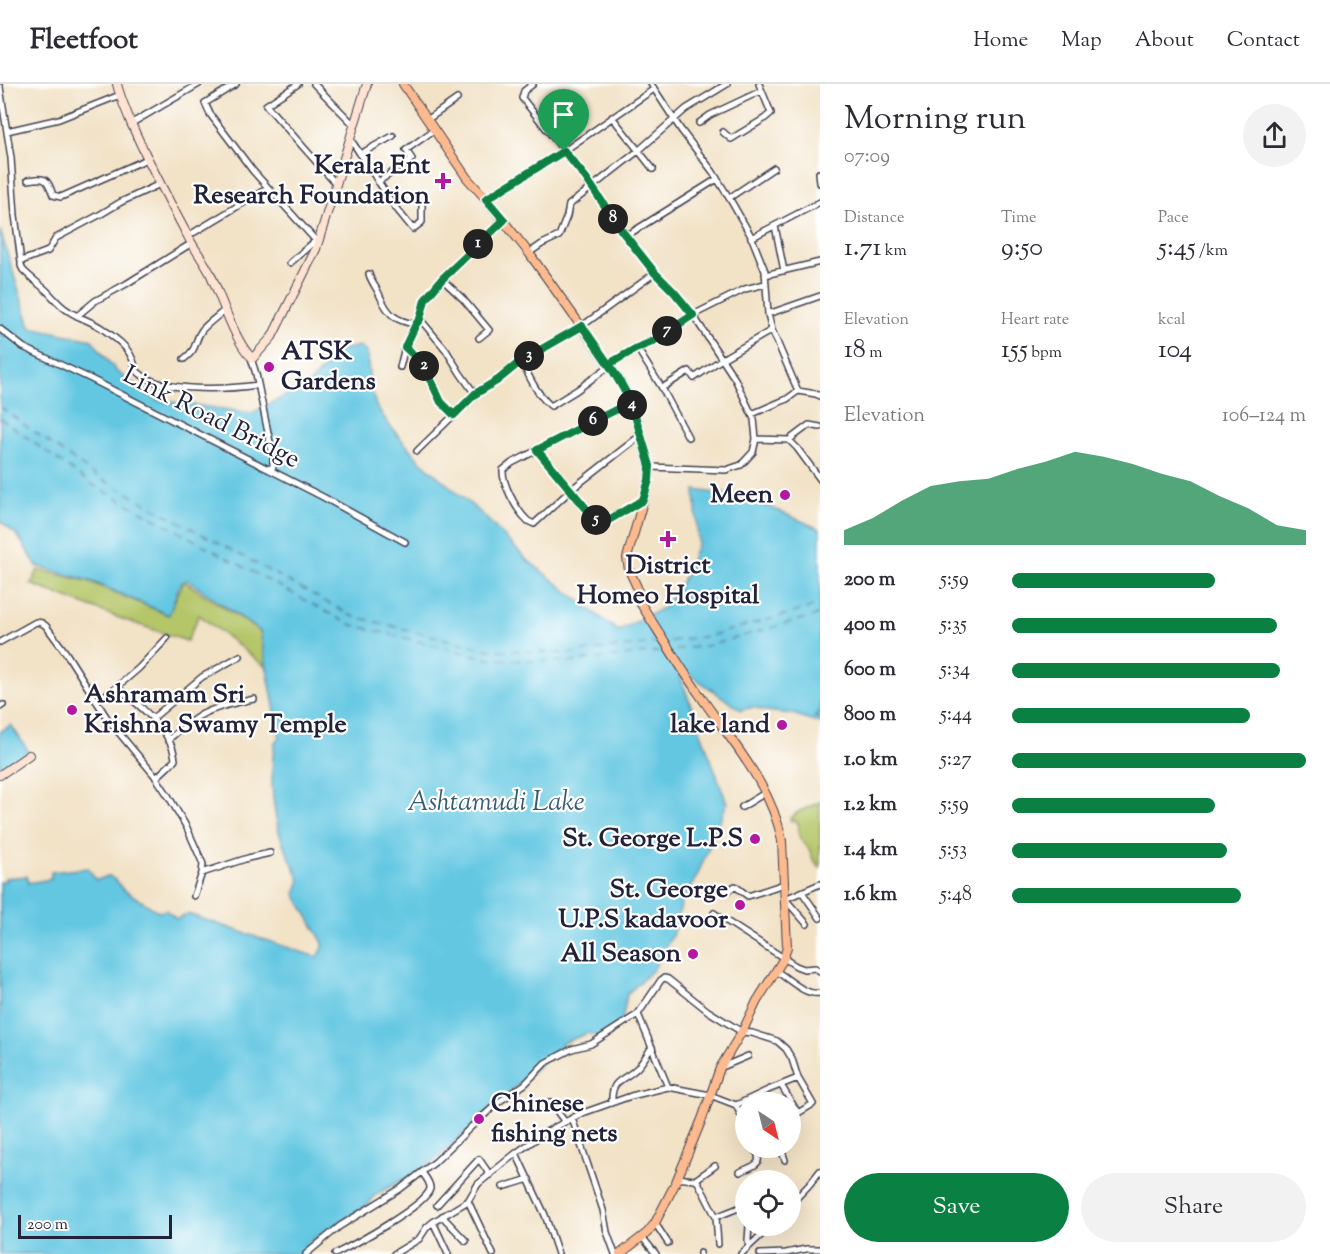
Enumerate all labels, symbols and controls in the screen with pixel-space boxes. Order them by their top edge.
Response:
text: Fleetfoot [30,21,138,61]
text: Home [973,26,1028,56]
text: Map [1061,26,1102,56]
text: About [1135,26,1194,56]
text: Contact [1227,26,1300,56]
pin [538,89,589,151]
text: Morning run [844,96,1026,144]
icon: arrive [547,98,580,131]
button: share [1243,104,1306,167]
text: 07:09 [844,143,890,172]
place label: Kerala Ent Research Foundation [193,148,431,215]
marker: Kerala Ent Research Foundation [434,172,452,190]
pin: 8 [598,204,628,234]
text: 8 [609,207,617,230]
text: Distance [844,207,904,230]
text: Time [1001,207,1037,230]
text: Pace [1158,207,1189,230]
pin: 1 [463,229,493,259]
text: 1.71 [844,230,881,267]
text: 9:50 [1001,230,1043,267]
text: 5:45 [1158,230,1196,267]
text: 1 [475,232,481,255]
text: km [881,240,907,263]
text: /km [1196,240,1228,263]
text: Elevation [844,309,909,332]
text: Heart rate [1001,309,1069,332]
text: kcal [1158,309,1186,332]
pin: 7 [652,316,682,346]
text: 7 [663,319,671,342]
text: 18 [844,332,866,369]
text: 155 [1001,332,1028,369]
text: 104 [1158,332,1192,369]
place label: ATSK Gardens [281,334,376,401]
pin: 3 [514,341,544,371]
text: m [866,342,882,365]
text: bpm [1028,342,1062,365]
text: 3 [526,344,532,367]
pin: 2 [409,351,439,381]
text: 2 [420,354,428,377]
street label: Link Road Bridge [116,357,306,479]
marker: ATSK Gardens [262,360,276,374]
pin: 4 [617,390,647,420]
text: 4 [628,393,636,416]
text: Elevation [844,402,925,431]
text: 106–124 m [1222,402,1306,431]
pin: 6 [578,406,608,436]
text: 6 [589,409,597,432]
place label: Meen [710,477,774,514]
marker: Meen [778,488,792,502]
pin: 5 [581,505,611,535]
text: 5 [593,508,599,531]
marker: District Homeo Hospital [659,530,677,548]
place label: District Homeo Hospital [577,548,760,615]
text: 200 m [844,566,895,595]
text: 5:59 [940,566,969,595]
text: 400 m [844,611,896,640]
text: 5:35 [940,611,967,640]
text: 600 m [844,656,896,685]
text: 5:34 [940,656,970,685]
place label: Ashramam Sri Krishna Swamy Temple [84,677,347,744]
text: 800 m [844,701,896,730]
text: 5:44 [940,701,972,730]
marker: Ashramam Sri Krishna Swamy Temple [65,703,79,717]
place label: lake land [670,707,770,744]
marker: lake land [775,718,789,732]
text: 1.0 km [844,746,898,775]
text: 5:27 [940,746,971,775]
water label: Ashtamudi Lake [407,784,585,823]
text: 1.2 km [844,791,897,820]
text: 5:59 [940,791,969,820]
place label: St. George L.P.S [562,821,743,858]
marker: St. George L.P.S [748,832,762,846]
text: 1.4 km [844,836,898,865]
text: 5:53 [940,836,967,865]
place label: St. George U.P.S kadavoor [558,872,728,939]
text: 1.6 km [844,881,897,910]
text: 5:48 [940,881,972,910]
marker: St. George U.P.S kadavoor [733,898,747,912]
place label: All Season [560,936,682,973]
marker: All Season [686,947,700,961]
place label: Chinese fishing nets [491,1086,618,1153]
north arrow [735,1092,801,1158]
map controls [735,1092,801,1236]
marker: Chinese fishing nets [472,1112,486,1126]
button: locate [735,1170,801,1236]
button: Save [844,1173,1069,1242]
button: Share [1081,1173,1306,1242]
scale bar [18,1212,172,1240]
text: 200 m [27,1214,68,1237]

